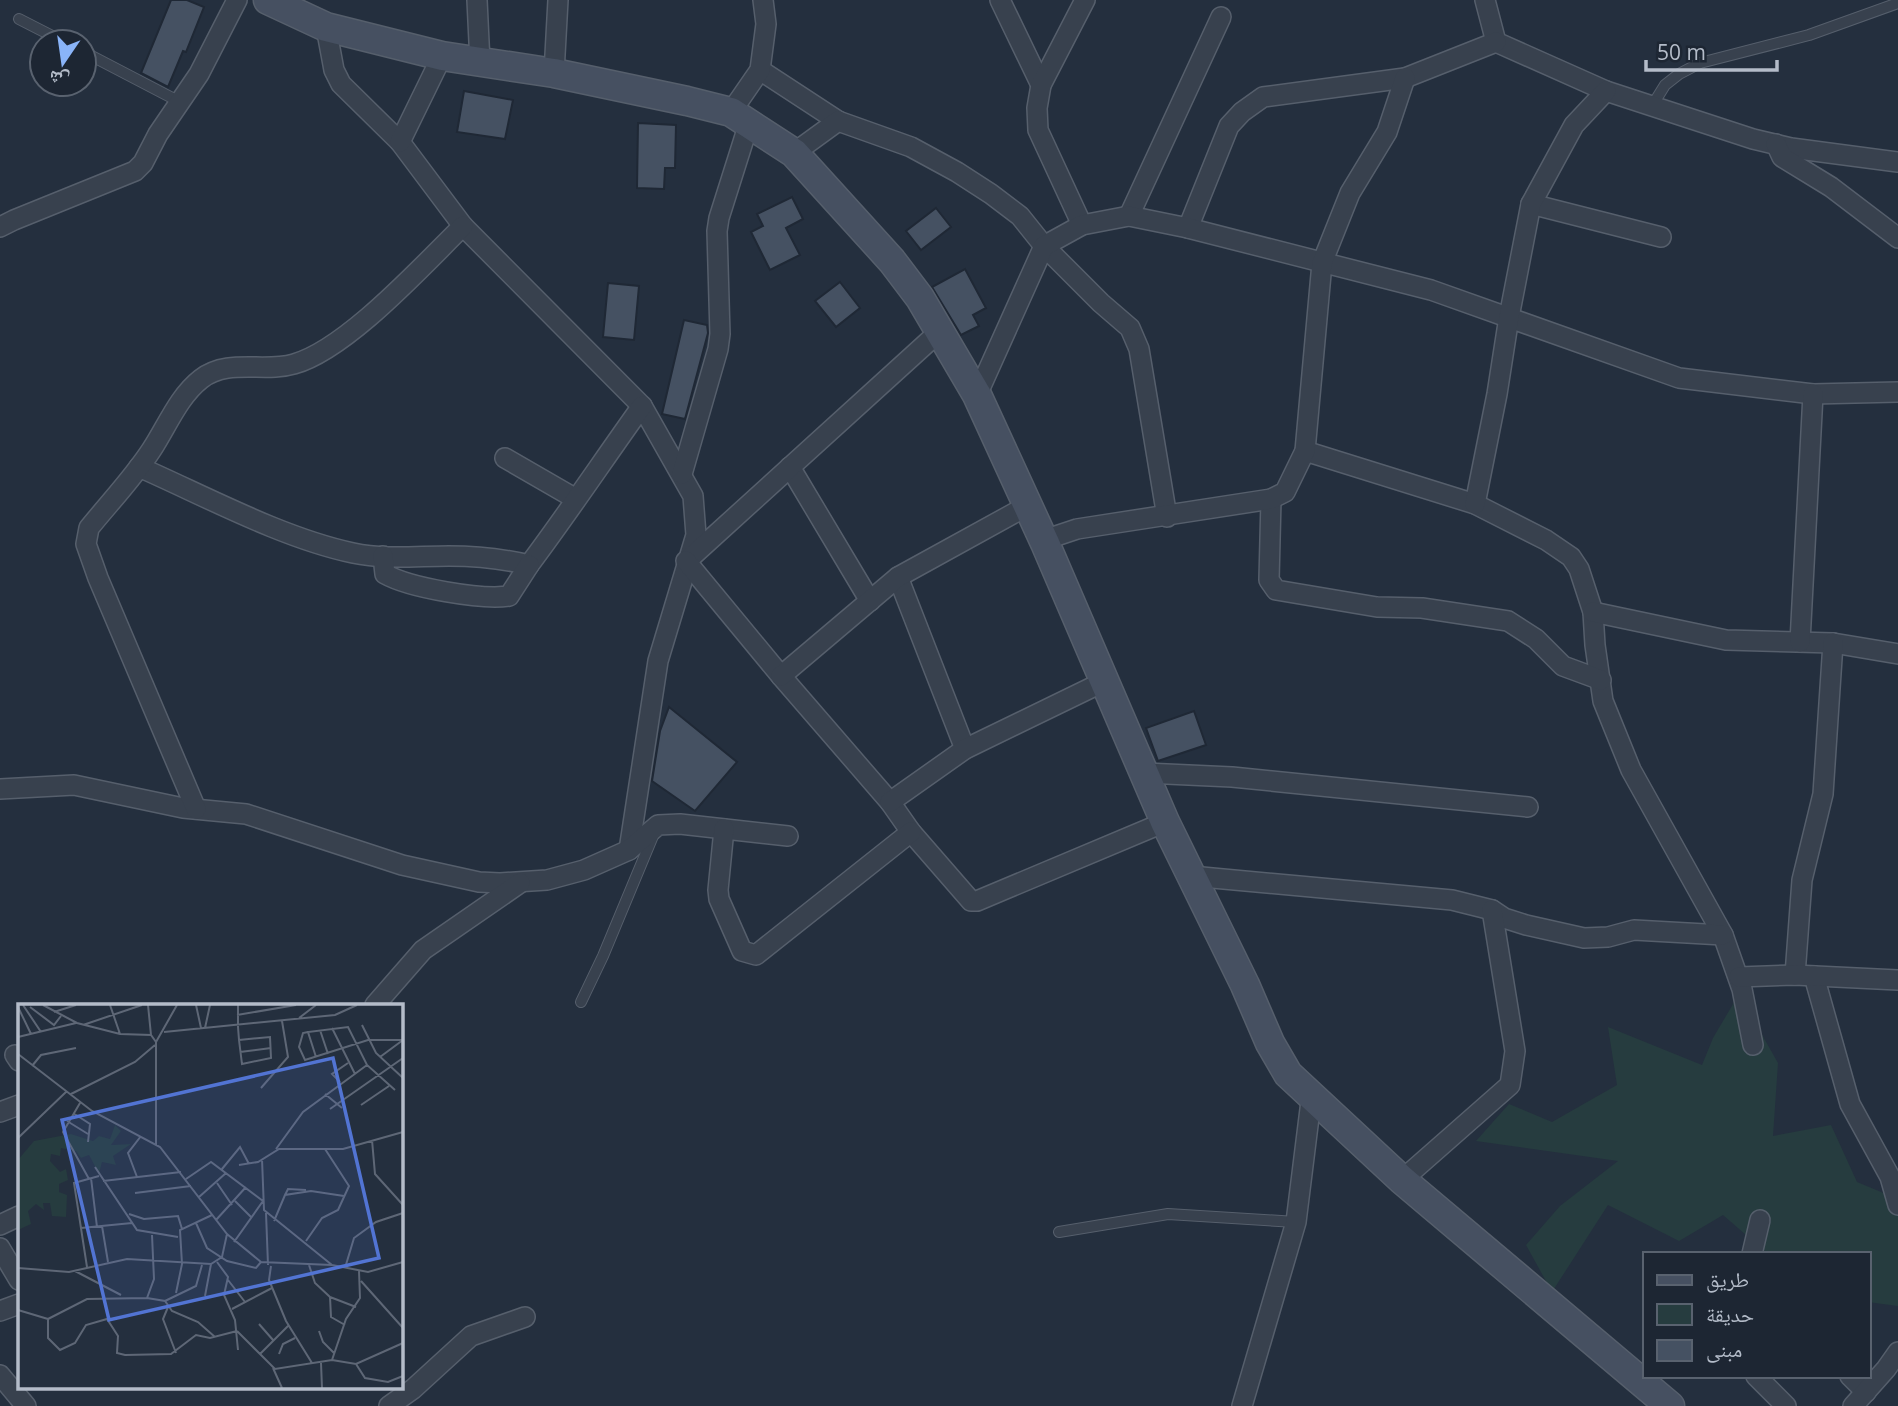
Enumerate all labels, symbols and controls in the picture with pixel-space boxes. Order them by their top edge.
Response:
north arrow [28,28,98,98]
scale bar [1646,28,1777,72]
text: 50 m [1657,38,1706,66]
text: ش [46,65,72,94]
inset map [18,1004,402,1388]
legend [1643,1252,1870,1378]
text: طريق [1706,1265,1749,1293]
text: حديقة [1706,1300,1754,1328]
text: مبنى [1706,1335,1742,1363]

